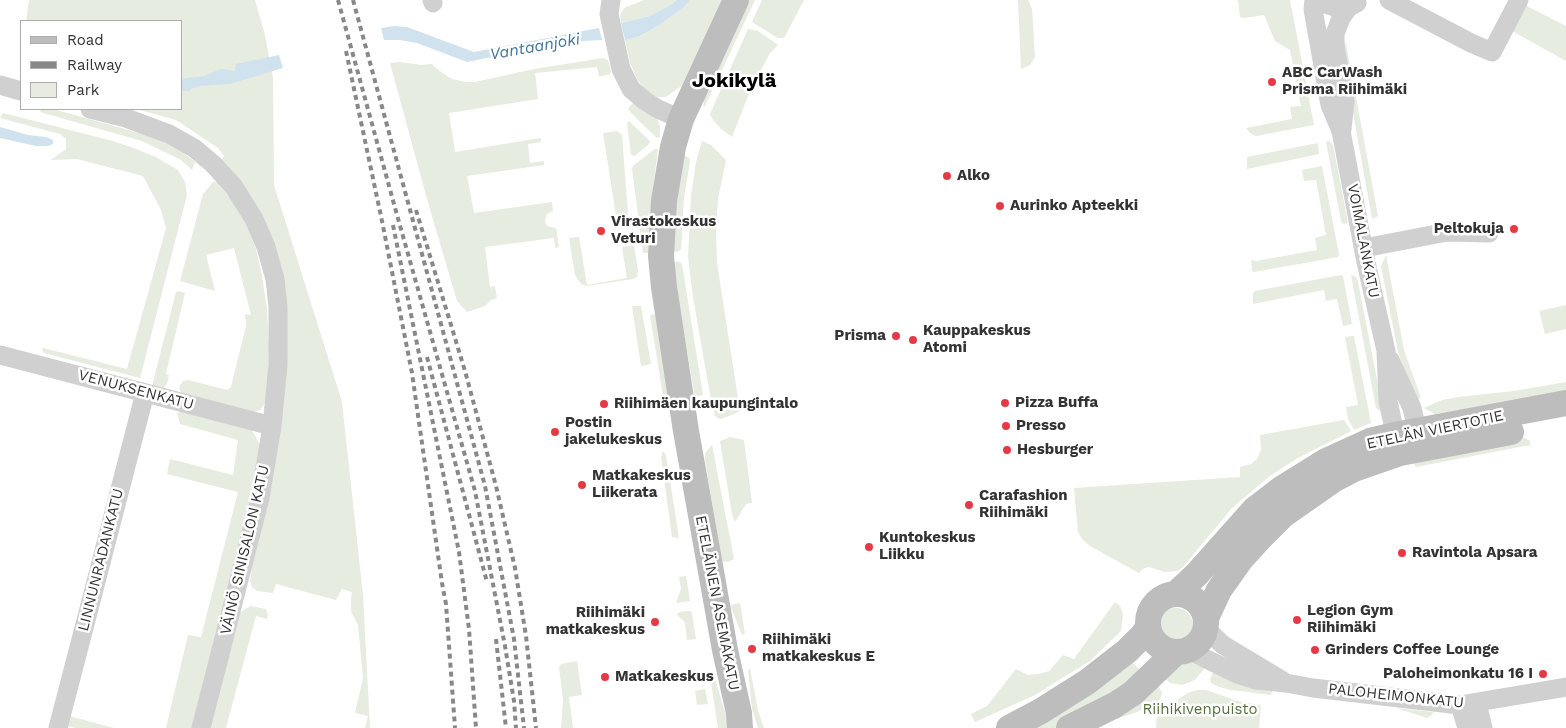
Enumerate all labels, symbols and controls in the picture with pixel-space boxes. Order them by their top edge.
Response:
legend [20,20,182,110]
water label: Vantaanjoki [489,30,581,64]
text: Road [67,31,104,49]
text: Railway [67,56,122,74]
place label: ABC CarWash Prisma Riihimäki [1282,64,1407,99]
district label: Jokikylä [692,69,776,93]
marker: ABC CarWash Prisma Riihimäki [1266,76,1278,88]
text: Park [67,81,99,99]
place label: Alko [957,167,990,185]
marker: Alko [941,170,953,182]
street label: VOIMALANKATU [1343,182,1383,300]
place label: Aurinko Apteekki [1010,197,1138,215]
marker: Aurinko Apteekki [994,200,1006,212]
place label: Virastokeskus Veturi [611,213,716,248]
place label: Peltokuja [1434,220,1504,238]
marker: Peltokuja [1508,223,1520,235]
marker: Virastokeskus Veturi [595,225,607,237]
place label: Kauppakeskus Atomi [923,322,1031,357]
place label: Prisma [834,327,886,345]
marker: Prisma [890,330,902,342]
marker: Kauppakeskus Atomi [907,334,919,346]
street label: VENUKSENKATU [76,366,196,414]
place label: Pizza Buffa [1015,394,1098,412]
place label: Riihimäen kaupungintalo [614,395,798,413]
marker: Pizza Buffa [999,397,1011,409]
marker: Riihimäen kaupungintalo [598,398,610,410]
street label: ETELÄN VIERTOTIE [1365,407,1505,453]
place label: Postin jakelukeskus [565,414,662,449]
place label: Presso [1016,417,1066,435]
marker: Presso [1000,420,1012,432]
marker: Postin jakelukeskus [549,426,561,438]
place label: Hesburger [1017,441,1093,459]
marker: Hesburger [1001,444,1013,456]
street label: VÄINÖ SINISALON KATU [217,463,273,637]
place label: Matkakeskus Liikerata [592,467,691,502]
marker: Matkakeskus Liikerata [576,479,588,491]
street label: LINNUNRADANKATU [75,487,127,633]
place label: Carafashion Riihimäki [979,487,1068,522]
marker: Carafashion Riihimäki [963,499,975,511]
street label: ETELÄINEN ASEMAKATU [691,514,743,692]
place label: Kuntokeskus Liikku [879,529,975,564]
marker: Kuntokeskus Liikku [863,541,875,553]
place label: Ravintola Apsara [1412,544,1538,562]
marker: Ravintola Apsara [1396,547,1408,559]
place label: Legion Gym Riihimäki [1307,602,1393,637]
place label: Riihimäki matkakeskus [546,604,645,639]
marker: Legion Gym Riihimäki [1291,614,1303,626]
marker: Riihimäki matkakeskus [649,616,661,628]
place label: Riihimäki matkakeskus E [762,631,875,666]
place label: Grinders Coffee Lounge [1325,641,1499,659]
marker: Riihimäki matkakeskus E [746,643,758,655]
marker: Grinders Coffee Lounge [1309,644,1321,656]
place label: Paloheimonkatu 16 I [1383,665,1533,683]
place label: Matkakeskus [615,668,714,686]
marker: Paloheimonkatu 16 I [1537,668,1549,680]
marker: Matkakeskus [599,671,611,683]
street label: PALOHEIMONKATU [1327,680,1465,712]
park label: Riihikivenpuisto [1142,701,1258,719]

